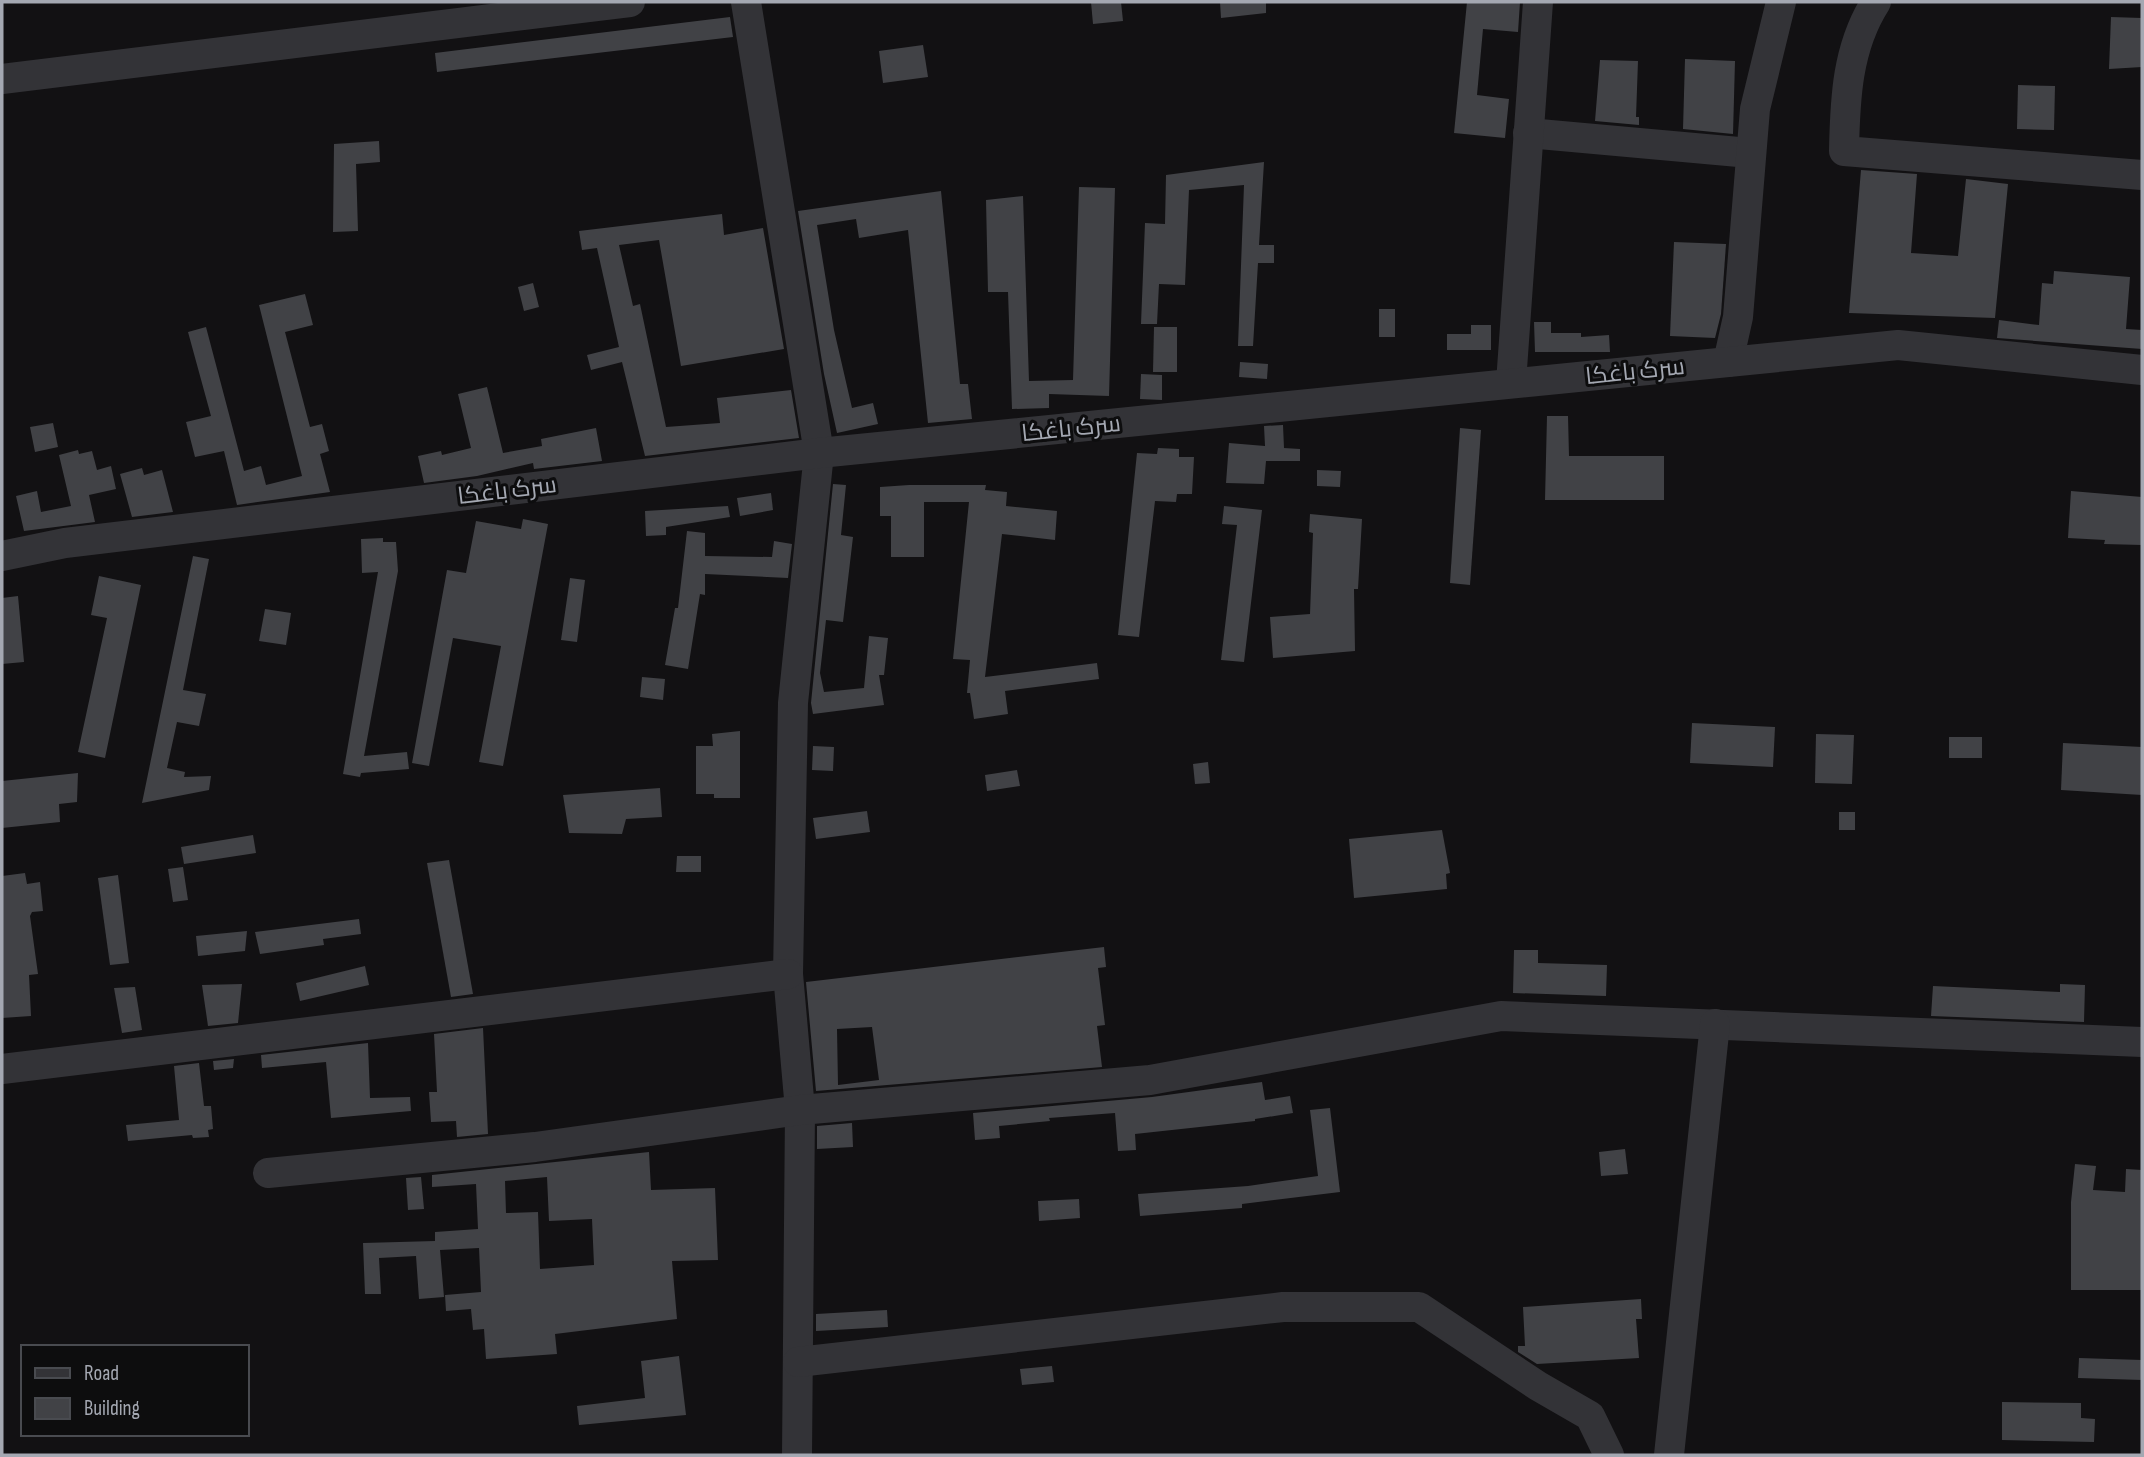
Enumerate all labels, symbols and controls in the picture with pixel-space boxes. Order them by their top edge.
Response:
street label: سرک باغکا [1584,352,1686,391]
street label: سرک باغکا [1020,409,1122,448]
street label: سرک باغکا [456,470,558,511]
legend [21,1345,248,1436]
text: Road [84,1361,119,1386]
text: Building [84,1396,140,1421]

